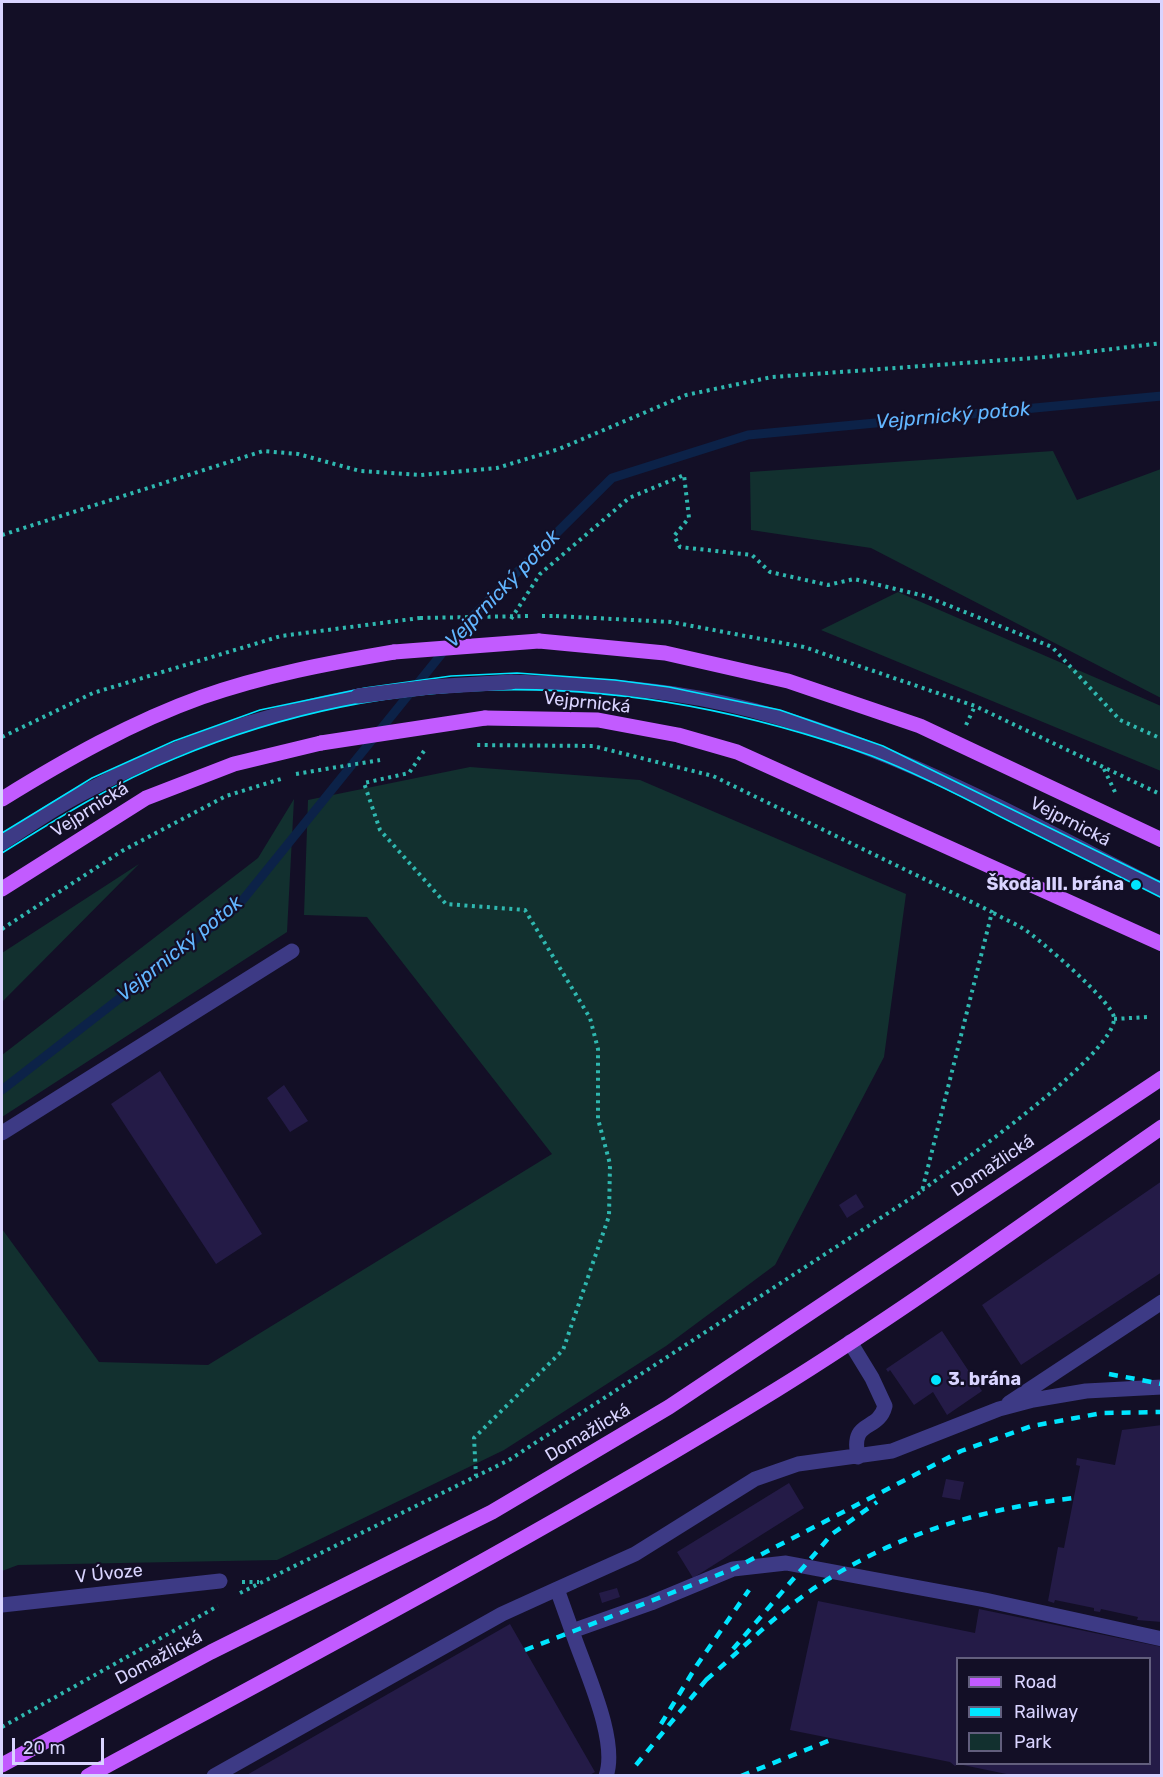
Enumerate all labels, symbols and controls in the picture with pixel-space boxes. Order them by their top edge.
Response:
water label: Vejprnický potok [875,397,1031,435]
water label: Vejprnický potok [441,525,565,653]
street label: Vejprnická [542,688,632,718]
street label: Vejprnická [47,778,133,842]
street label: Vejprnická [1026,793,1114,851]
place label: Škoda III. brána [987,874,1124,896]
marker: Škoda III. brána [1129,878,1143,892]
water label: Vejprnický potok [112,891,248,1007]
street label: Domažlická [947,1130,1039,1202]
place label: 3. brána [948,1369,1021,1391]
marker: 3. brána [929,1373,943,1387]
street label: Domažlická [541,1399,635,1467]
street label: V Úvoze [74,1560,144,1588]
street label: Domažlická [112,1626,206,1690]
legend [956,1657,1151,1765]
text: Road [1014,1671,1057,1693]
text: Railway [1014,1701,1078,1723]
scale bar [15,1726,106,1764]
text: Park [1014,1731,1051,1753]
text: 20 m [23,1737,65,1759]

